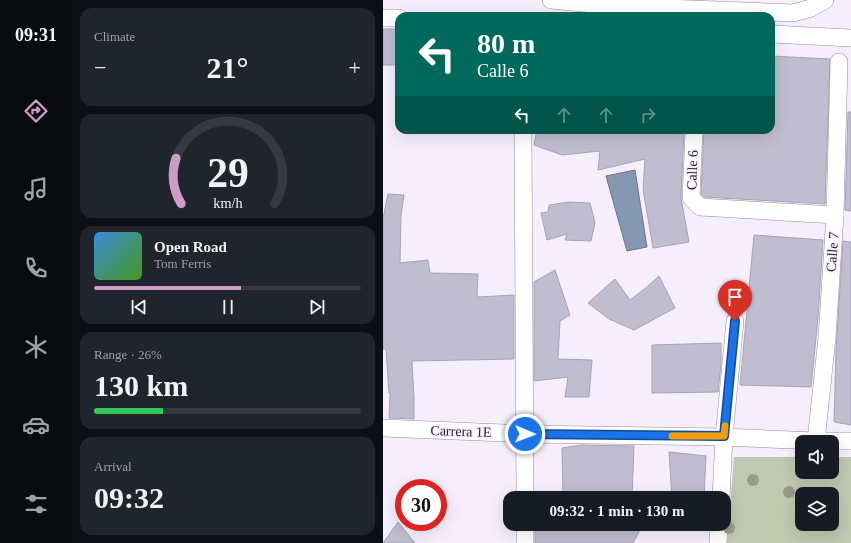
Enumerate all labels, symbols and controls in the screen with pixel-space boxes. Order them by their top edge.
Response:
text: 09:31 [15,25,57,45]
icon: left [411,28,463,80]
text: 80 m [477,28,535,59]
text: Climate [94,29,135,44]
text: 21° [207,51,249,84]
text: − [94,55,106,80]
text: + [349,55,361,80]
text: Calle 6 [477,61,529,81]
icon: directions [22,97,50,125]
icon: left [511,104,533,126]
icon: ahead [553,104,575,126]
icon: ahead [595,104,617,126]
icon: right [637,104,659,126]
text: 29 [207,150,248,196]
street label: Calle 6 [684,150,701,190]
icon: music [22,175,50,203]
text: km/h [213,194,242,210]
street label: Calle 7 [824,232,841,273]
text: Open Road [154,239,227,255]
icon: phone [22,254,50,282]
text: Tom Ferris [154,256,211,271]
pin [718,280,752,321]
icon: arrive [724,286,746,308]
icon: previous [128,296,150,318]
icon: pause [217,296,239,318]
icon: next [306,296,328,318]
icon: climate [22,333,50,361]
text: Range · 26% [94,347,162,362]
text: 130 km [94,369,188,402]
icon: car [22,411,50,439]
position arrow [504,413,546,455]
street label: Carrera 1E [430,423,492,440]
map controls [795,435,839,531]
button: sound [795,435,839,479]
text: Arrival [94,459,132,474]
speed limit sign: 30 [395,479,447,531]
text: 09:32 [94,481,164,514]
button: layers [795,487,839,531]
icon: filters [22,490,50,518]
text: 09:32 · 1 min · 130 m [550,503,685,519]

